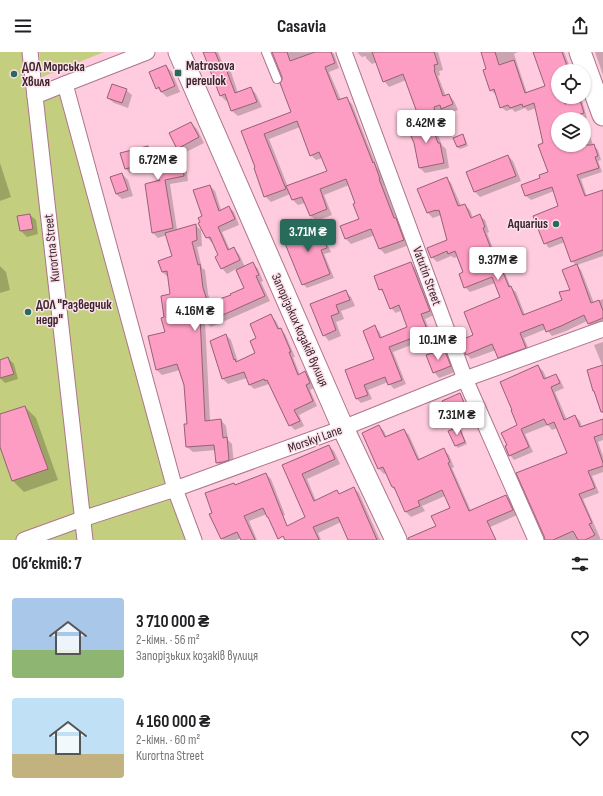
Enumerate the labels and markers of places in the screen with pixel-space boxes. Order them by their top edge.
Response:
place label: Matrosova pereulok [186,58,235,89]
place label: ДОЛ Морська Хвиля [21,59,85,90]
marker: Matrosova pereulok [173,68,183,78]
marker: ДОЛ Морська Хвиля [9,69,19,79]
pin: 8.42M ₴ [389,110,463,144]
pin: 6.72M ₴ [121,147,195,181]
place label: Aquarius [507,216,548,232]
pin: 3.71M ₴ [271,219,345,253]
marker: Aquarius [551,219,561,229]
pin: 9.37M ₴ [461,247,535,281]
place label: ДОЛ "Разведчик недр" [36,297,112,328]
pin: 4.16M ₴ [158,298,232,332]
marker: ДОЛ "Разведчик недр" [23,307,33,317]
pin: 10.1M ₴ [401,327,475,361]
pin: 7.31M ₴ [420,402,494,436]

